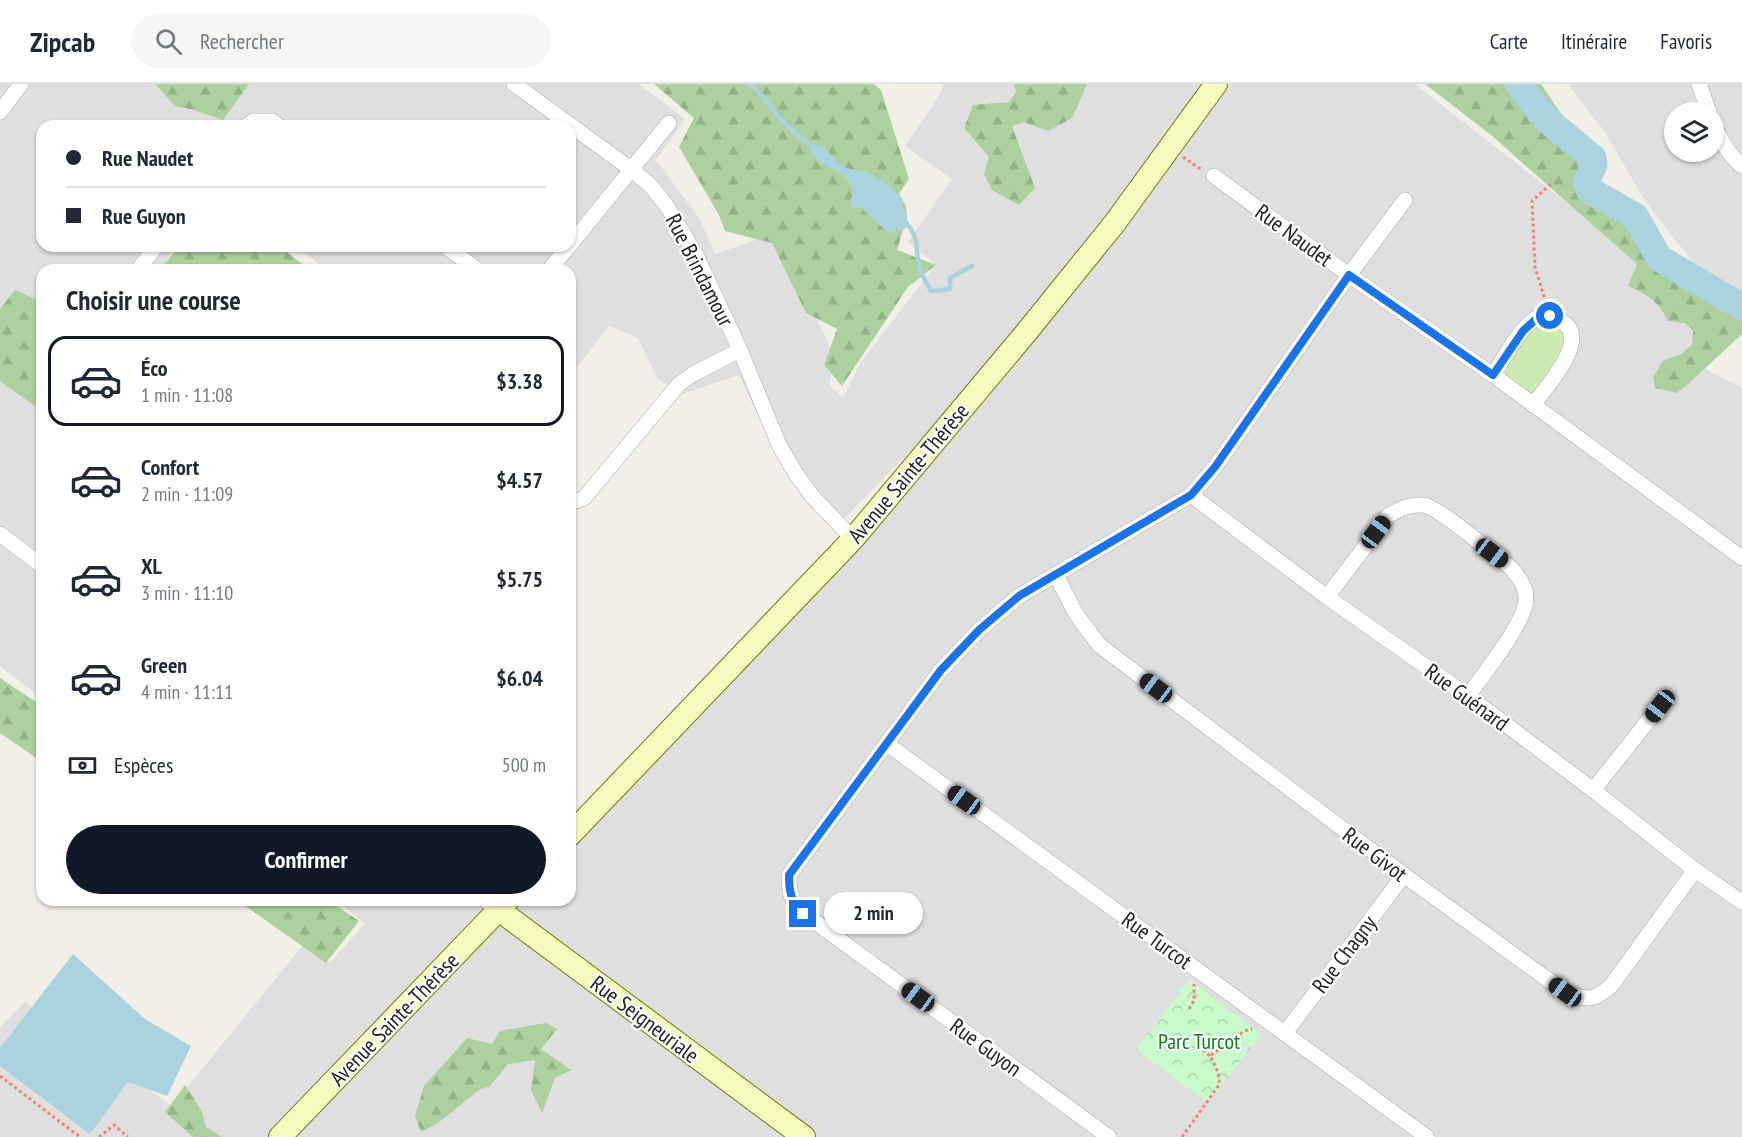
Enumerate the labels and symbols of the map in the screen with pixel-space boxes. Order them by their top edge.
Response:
street label: Rue Naudet [1250,198,1338,272]
street label: Rue Brindamour [660,209,740,331]
route start [1536,302,1563,329]
street label: Avenue Sainte-Thérèse [841,397,975,549]
car [1358,512,1394,552]
car [1472,535,1512,571]
street label: Rue Guénard [1419,657,1515,737]
car [1136,670,1176,706]
car [1642,686,1678,726]
car [944,782,984,818]
street label: Rue Givot [1337,821,1413,887]
callout: 2 min [824,893,923,935]
route end [789,900,816,927]
street label: Rue Turcot [1116,905,1198,975]
street label: Rue Chagny [1306,909,1383,998]
street label: Avenue Sainte-Thérèse [323,947,465,1091]
street label: Rue Seigneuriale [585,969,705,1069]
car [1545,974,1585,1010]
car [898,979,938,1015]
street label: Rue Guyon [945,1012,1027,1082]
park label: Parc Turcot [1158,1027,1240,1055]

